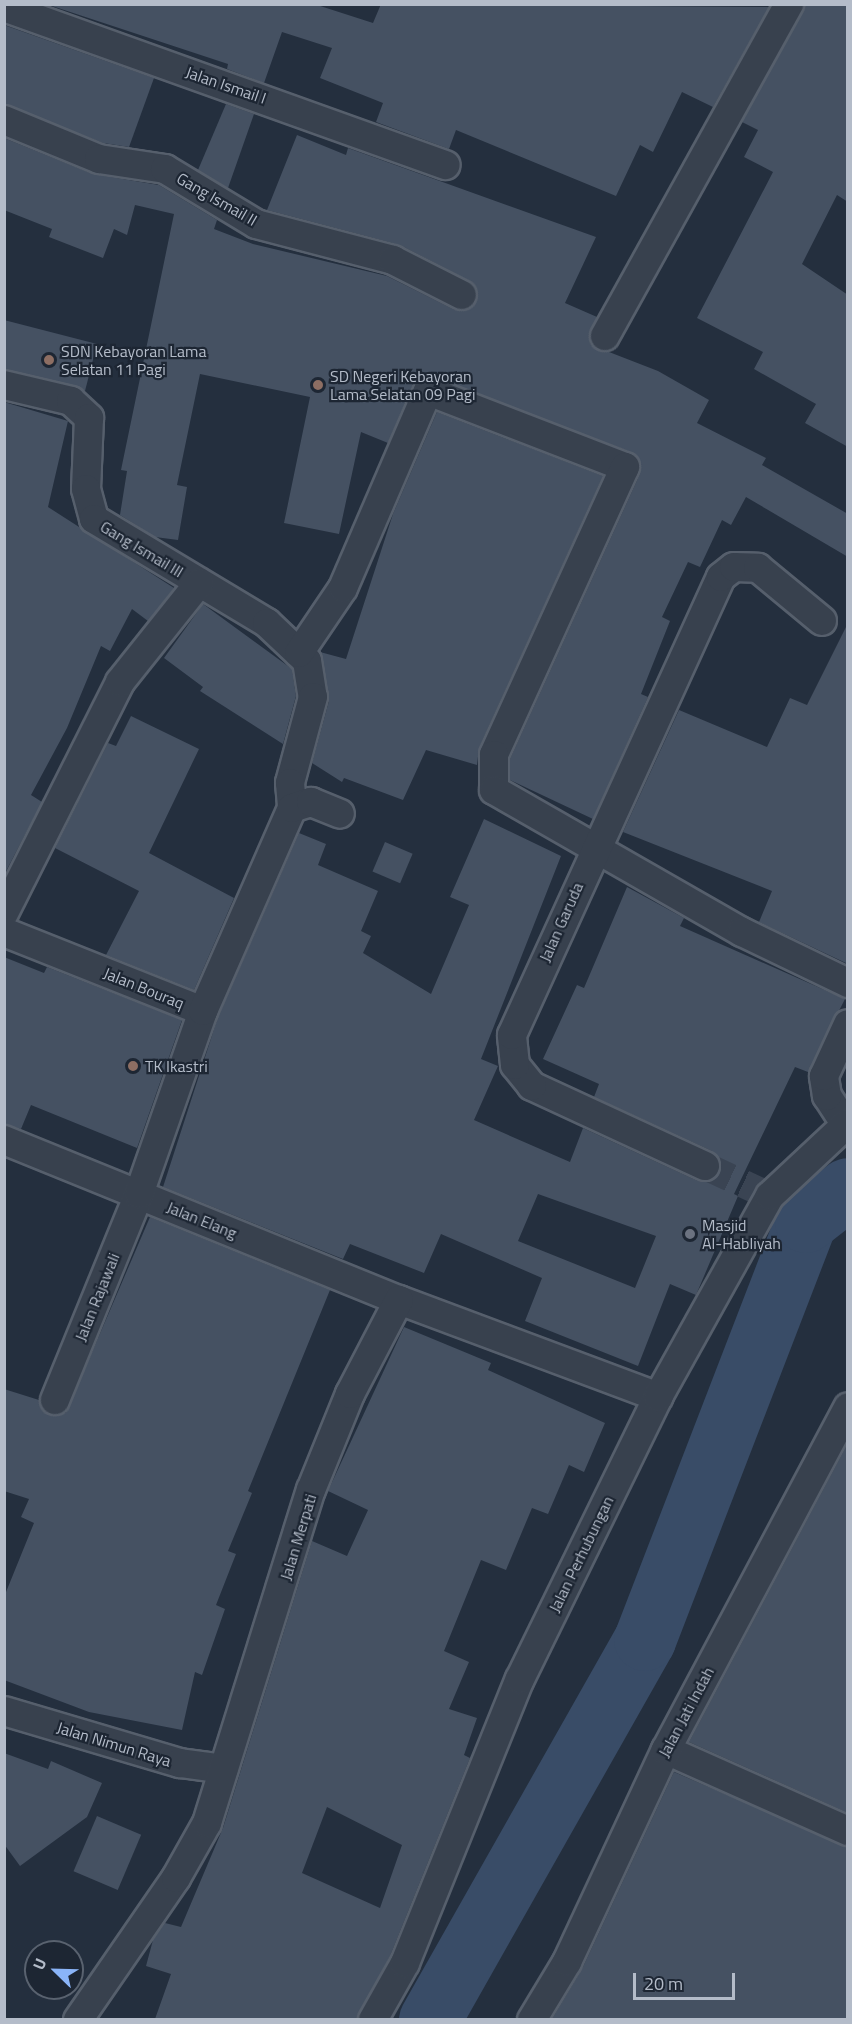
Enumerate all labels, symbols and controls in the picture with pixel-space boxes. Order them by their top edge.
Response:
street label: Jalan Ismail I [183,62,269,108]
street label: Gang Ismail II [173,168,261,230]
place label: SDN Kebayoran Lama Selatan 11 Pagi [61,341,206,379]
marker: SDN Kebayoran Lama Selatan 11 Pagi [42,353,56,367]
place label: SD Negeri Kebayoran Lama Selatan 09 Pagi [330,366,475,404]
marker: SD Negeri Kebayoran Lama Selatan 09 Pagi [311,378,325,392]
street label: Gang Ismail III [97,517,187,581]
street label: Jalan Garuda [535,879,587,965]
street label: Jalan Bouraq [101,963,187,1013]
place label: TK Ikastri [145,1056,208,1076]
marker: TK Ikastri [126,1059,140,1073]
street label: Jalan Elang [164,1197,240,1243]
place label: Masjid Al-Habliyah [702,1215,781,1253]
marker: Masjid Al-Habliyah [683,1227,697,1241]
street label: Jalan Rajawali [71,1250,123,1344]
street label: Jalan Merpati [276,1492,320,1582]
street label: Jalan Perhubungan [545,1493,617,1615]
street label: Jalan Jati Indah [654,1664,718,1760]
street label: Jalan Nimun Raya [55,1718,173,1770]
north arrow [24,1940,84,2000]
text: U [26,1954,52,1973]
scale bar [636,1961,738,1999]
text: 20 m [644,1970,683,1997]

